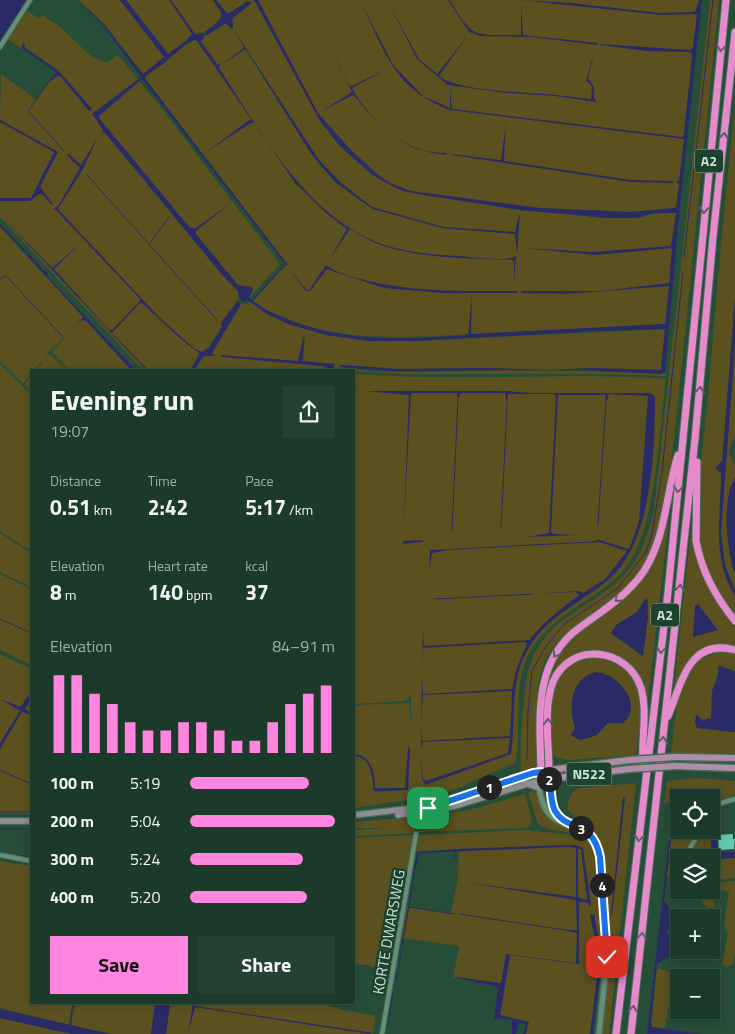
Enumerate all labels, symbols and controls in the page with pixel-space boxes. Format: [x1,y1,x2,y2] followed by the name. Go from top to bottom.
[716,45,727,53] one-way arrow
[718,131,729,139] one-way arrow
[695,150,723,172] road number: A2
[699,206,710,214] one-way arrow
[50,378,194,421] text: Evening run
[283,386,335,438] button: share
[694,386,705,394] one-way arrow
[50,419,89,443] text: 19:07
[50,470,101,491] text: Distance
[148,470,177,491] text: Time
[245,470,274,491] text: Pace
[672,485,683,493] one-way arrow
[50,491,91,523] text: 0.51
[148,491,188,523] text: 2:42
[245,491,286,523] text: 5:17
[91,499,112,520] text: km
[286,499,313,520] text: /km
[50,555,104,576] text: Elevation
[148,555,208,576] text: Heart rate
[245,555,268,576] text: kcal
[50,576,62,608] text: 8
[148,576,183,608] text: 140
[245,576,269,608] text: 37
[674,583,685,591] one-way arrow
[62,584,77,605] text: m
[183,584,212,605] text: bpm
[615,593,624,602] one-way arrow
[651,604,679,626] road number: A2
[50,634,112,658] text: Elevation
[272,634,335,658] text: 84–91 m
[656,646,667,654] one-way arrow
[552,648,562,657] one-way arrow
[543,717,554,725] one-way arrow
[657,735,668,743] one-way arrow
[566,762,612,786] road number: N522
[536,766,562,792] pin: 2
[546,769,553,790] text: 2
[50,771,94,795] text: 100 m
[130,771,160,795] text: 5:19
[476,774,502,800] pin: 1
[486,777,493,798] text: 1
[407,787,449,829] pin
[670,789,720,1019] map controls
[670,789,720,839] button: locate
[414,794,442,822] icon: arrive
[50,809,94,833] text: 200 m
[130,809,160,833] text: 5:04
[568,816,594,840] pin: 3
[578,818,585,839] text: 3
[634,834,645,842] one-way arrow
[50,847,94,871] text: 300 m
[130,847,160,871] text: 5:24
[670,849,720,899] button: layers
[366,868,411,996] street label: KORTE DWARSWEG
[590,872,614,898] pin: 4
[599,875,606,896] text: 4
[50,885,94,909] text: 400 m
[130,885,160,909] text: 5:20
[670,909,720,959] button: +
[636,932,647,940] one-way arrow
[50,936,188,994] button: Save
[198,936,335,994] button: Share
[586,936,628,978] pin
[593,943,621,971] icon: check
[670,969,720,1019] button: −
[627,1005,638,1013] one-way arrow

